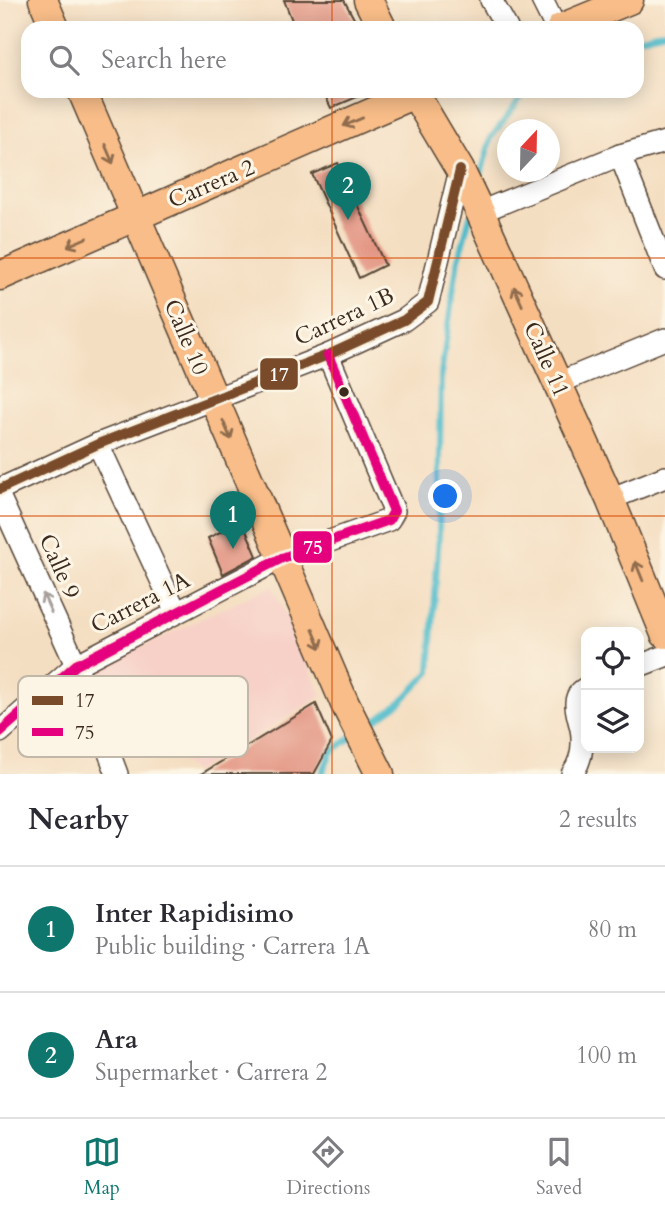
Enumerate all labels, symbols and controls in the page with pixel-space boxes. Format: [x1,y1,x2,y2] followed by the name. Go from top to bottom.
[21,21,644,98] search box
[45,41,83,79] icon: search
[101,42,227,77] text: Search here
[343,116,364,129] one-way arrow
[497,119,560,182] north arrow
[103,142,116,164] one-way arrow
[163,151,259,216] street label: Carrera 2
[325,162,371,220] pin: 2
[66,236,88,249] one-way arrow
[289,280,399,353] street label: Carrera 1B
[511,285,524,307] one-way arrow
[157,295,216,380] street label: Calle 10
[516,317,577,402] street label: Calle 11
[259,357,299,391] line badge: 17
[269,362,289,388] text: 17
[337,385,351,399] unlabelled marker
[222,419,235,441] one-way arrow
[428,479,462,513] your location
[210,491,256,549] pin: 1
[32,529,87,603] street label: Calle 9
[292,530,333,564] line badge: 75
[303,535,323,561] text: 75
[632,561,645,583] one-way arrow
[85,564,196,641] street label: Carrera 1A
[40,593,54,614] one-way arrow
[581,627,644,753] map controls
[581,627,644,690] button: locate
[311,628,324,650] one-way arrow
[18,676,248,757] legend
[75,688,95,714] text: 17
[581,690,644,753] button: layers
[75,720,94,746] text: 75
[28,799,129,840] text: Nearby
[559,804,637,835] text: 2 results
[95,896,294,931] text: Inter Rapidisimo
[45,914,57,945] text: 1
[588,914,637,945] text: 80 m
[95,931,370,962] text: Public building · Carrera 1A
[95,1022,138,1057] text: Ara
[45,1040,57,1071] text: 2
[576,1040,637,1071] text: 100 m
[95,1057,327,1088] text: Supermarket · Carrera 2
[83,1133,121,1201] tab: Map
[287,1133,370,1201] tab: Directions
[536,1133,582,1201] tab: Saved

